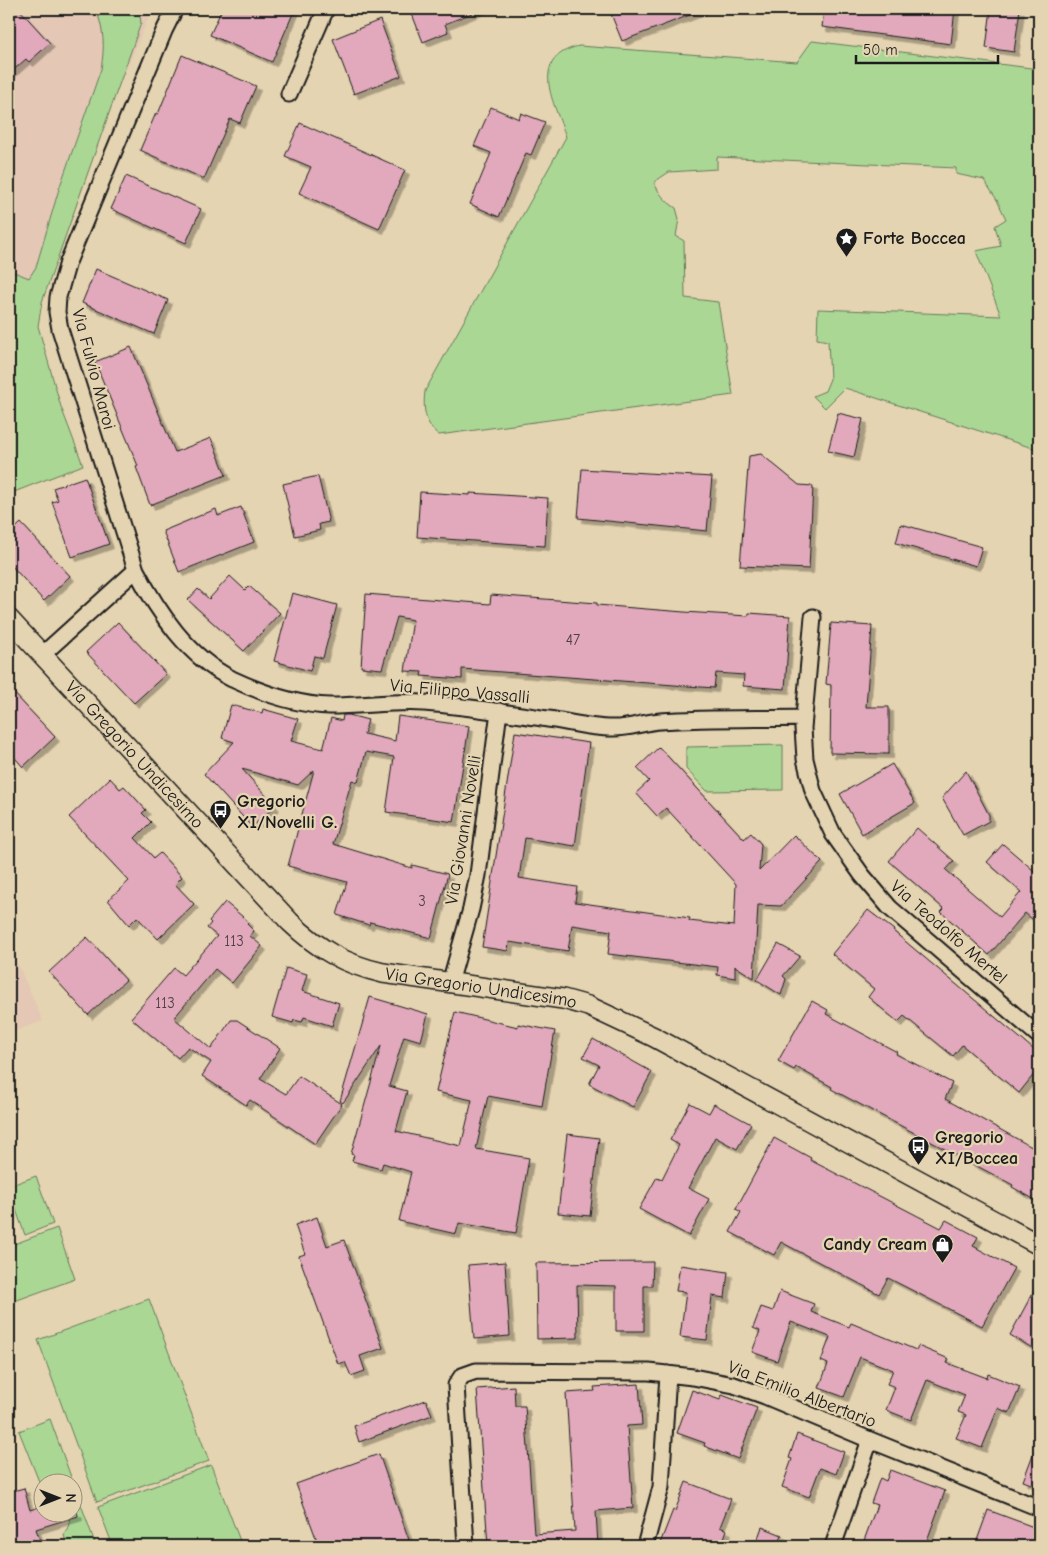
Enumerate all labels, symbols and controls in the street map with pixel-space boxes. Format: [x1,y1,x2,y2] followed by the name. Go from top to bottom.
[856,32,998,64] scale bar
[863,41,898,59] text: 50 m
[835,226,859,257] place icon: Forte Boccea
[863,228,966,249] place label: Forte Boccea
[67,306,120,432] street label: Via Fulvio Maroi
[566,631,580,649] house number: 47
[389,675,531,708] street label: Via Filippo Vassalli
[61,677,208,833] street label: Via Gregorio Undicesimo
[441,754,486,906] street label: Via Giovanni Novelli
[237,791,337,833] place label: Gregorio XI/Novelli G.
[209,799,233,830] bus stop icon: Gregorio XI/Novelli G.
[886,876,1011,989] street label: Via Teodolfo Mertel
[418,892,426,910] house number: 3
[224,932,244,950] house number: 113
[384,963,579,1013] street label: Via Gregorio Undicesimo
[155,994,175,1012] house number: 113
[935,1127,1018,1169] place label: Gregorio XI/Boccea
[907,1135,931,1166] bus stop icon: Gregorio XI/Boccea
[931,1232,955,1263] shop icon: Candy Cream
[823,1234,927,1255] place label: Candy Cream
[725,1356,879,1432] street label: Via Emilio Albertario
[32,1472,82,1522] north arrow
[62,1493,79,1503] text: N

